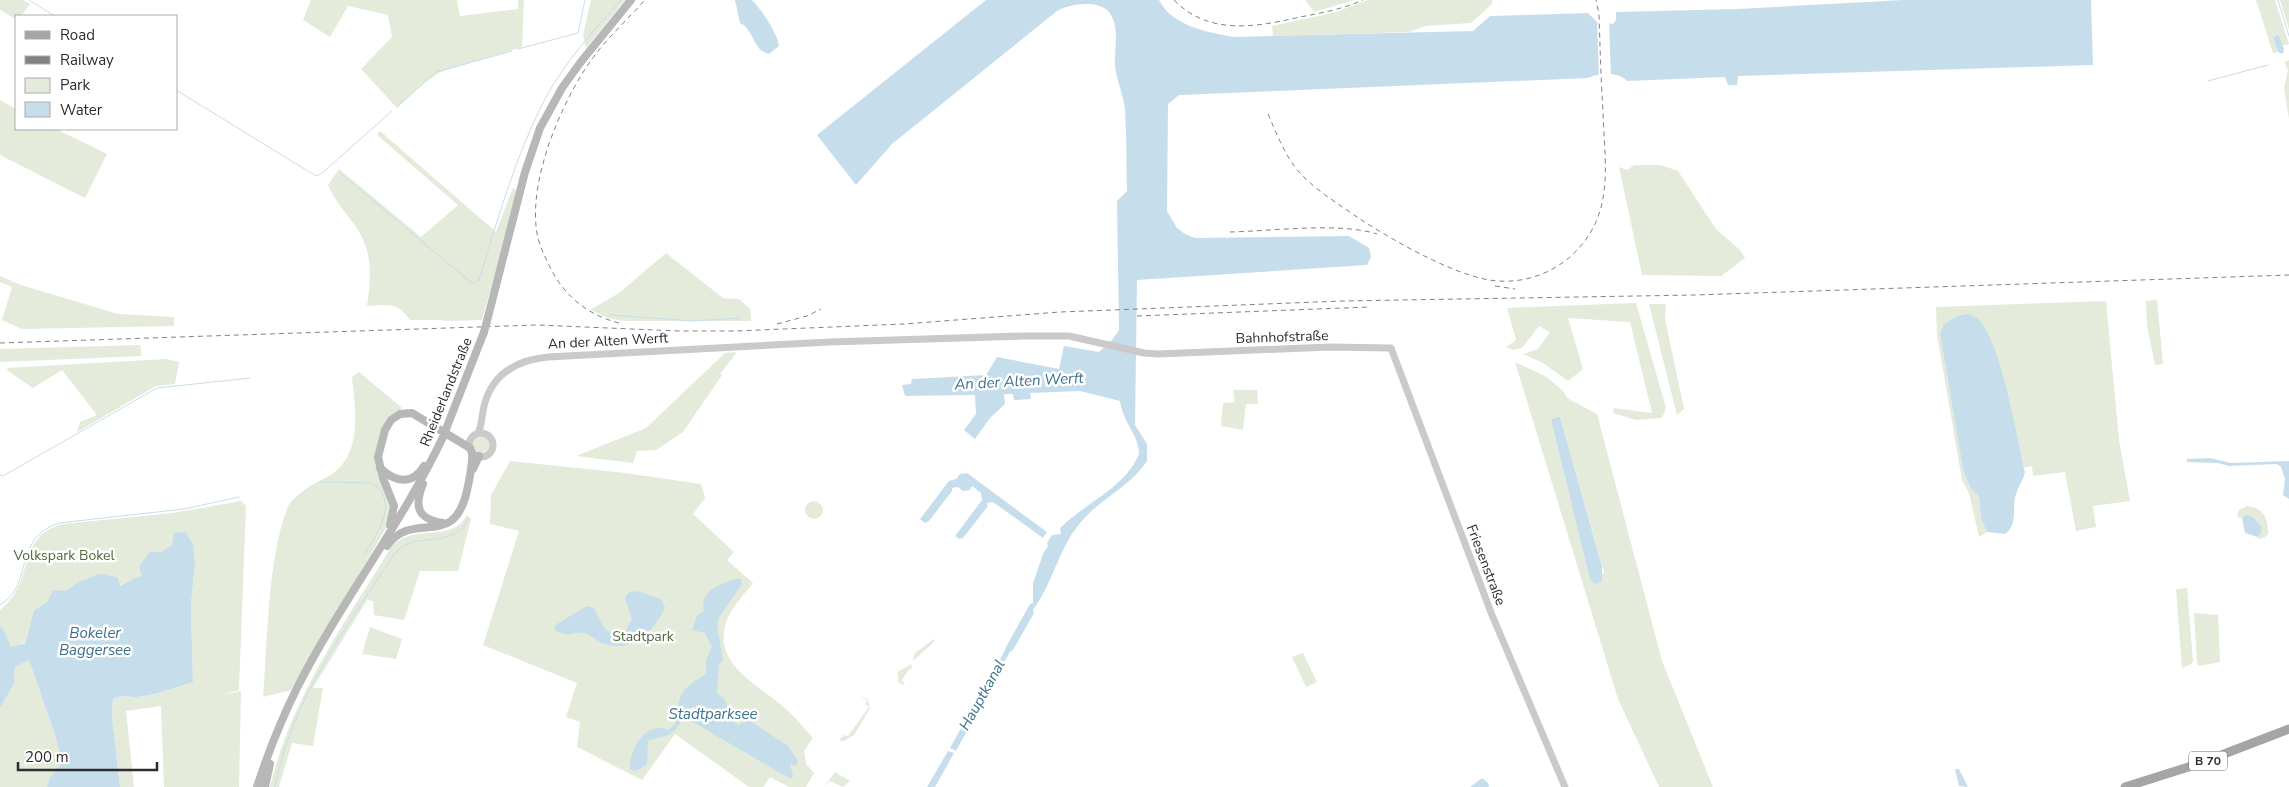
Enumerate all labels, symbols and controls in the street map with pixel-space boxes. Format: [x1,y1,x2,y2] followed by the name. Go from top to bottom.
[15,15,178,130] legend
[60,25,95,45] text: Road
[60,50,114,70] text: Railway
[60,75,90,95] text: Park
[60,100,103,120] text: Water
[1235,326,1329,348] street label: Bahnhofstraße
[547,328,669,354] street label: An der Alten Werft
[415,335,477,449] street label: Rheiderlandstraße
[953,368,1085,394] water label: An der Alten Werft
[1462,522,1510,608] street label: Friesenstraße
[12,546,115,565] park label: Volkspark Bokel
[59,623,131,660] water label: Bokeler Baggersee
[612,627,675,646] park label: Stadtpark
[954,656,1010,734] water label: Hauptkanal
[669,704,758,724] water label: Stadtparksee
[18,740,156,772] scale bar
[25,747,69,767] text: 200 m
[2189,751,2227,770] road number: B 70

